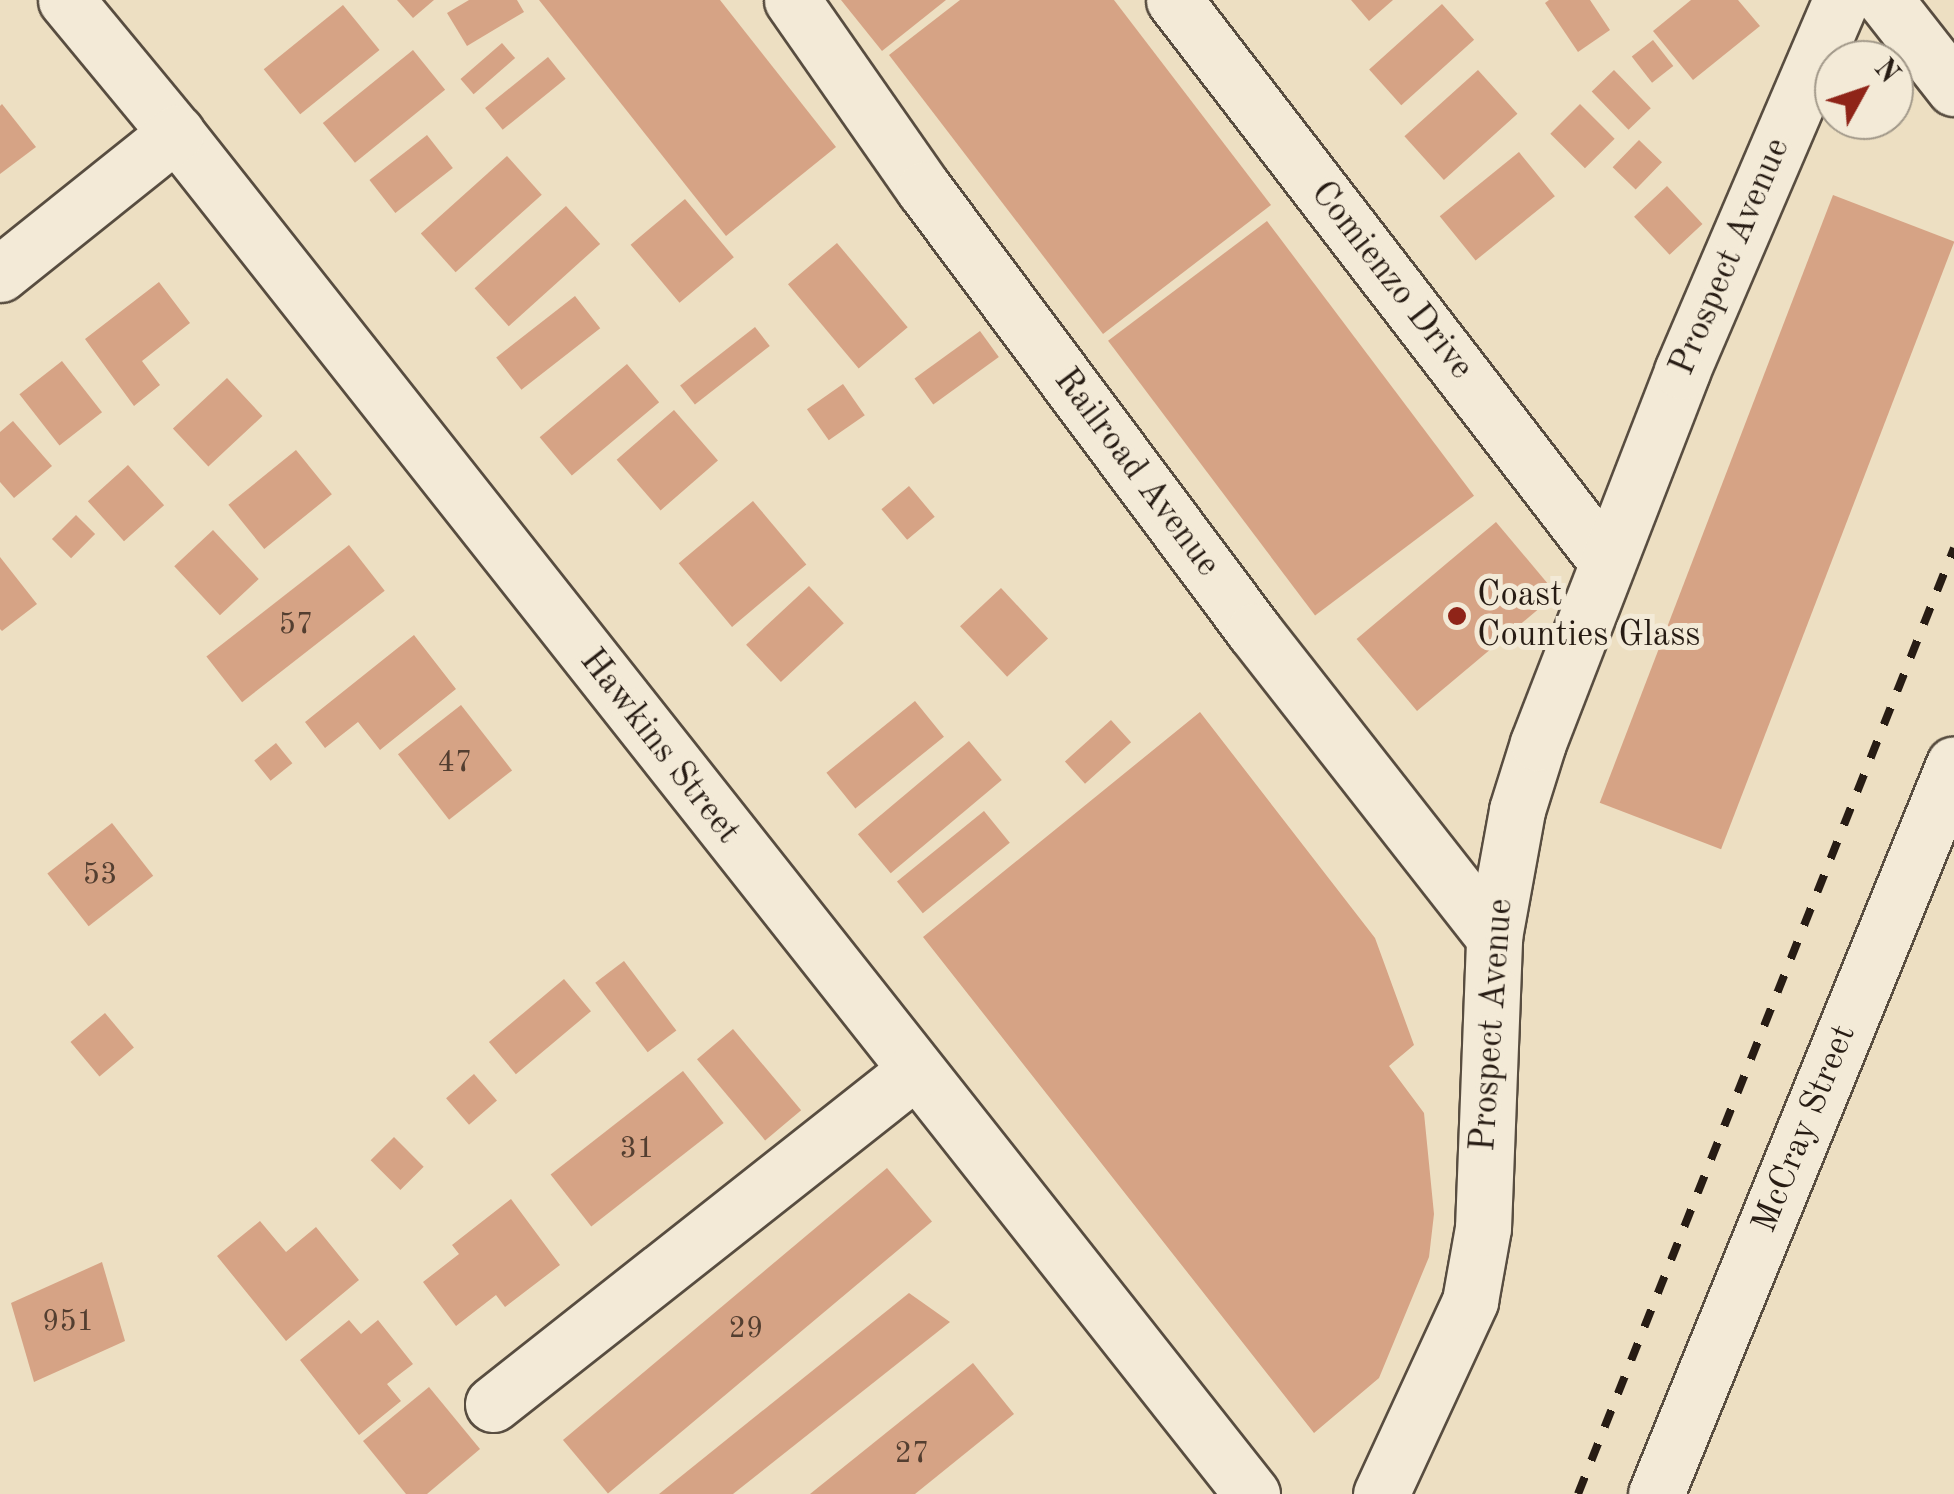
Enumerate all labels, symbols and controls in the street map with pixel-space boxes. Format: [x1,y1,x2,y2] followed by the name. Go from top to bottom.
[1814,40,1914,140] north arrow
[1868,55,1903,89] text: N
[1662,132,1800,382] street label: Prospect Avenue
[1301,174,1481,388] street label: Comienzo Drive
[1044,361,1228,585] street label: Railroad Avenue
[1477,575,1701,657] place label: Coast Counties Glass
[1446,605,1468,627] marker: Coast Counties Glass
[279,607,313,643] house number: 57
[570,641,748,853] street label: Hawkins Street
[438,745,472,781] house number: 47
[83,857,117,893] house number: 53
[1463,897,1523,1153] street label: Prospect Avenue
[1744,1019,1866,1239] street label: McCray Street
[620,1131,654,1167] house number: 31
[42,1304,94,1340] house number: 951
[729,1311,763,1347] house number: 29
[895,1436,929,1472] house number: 27

